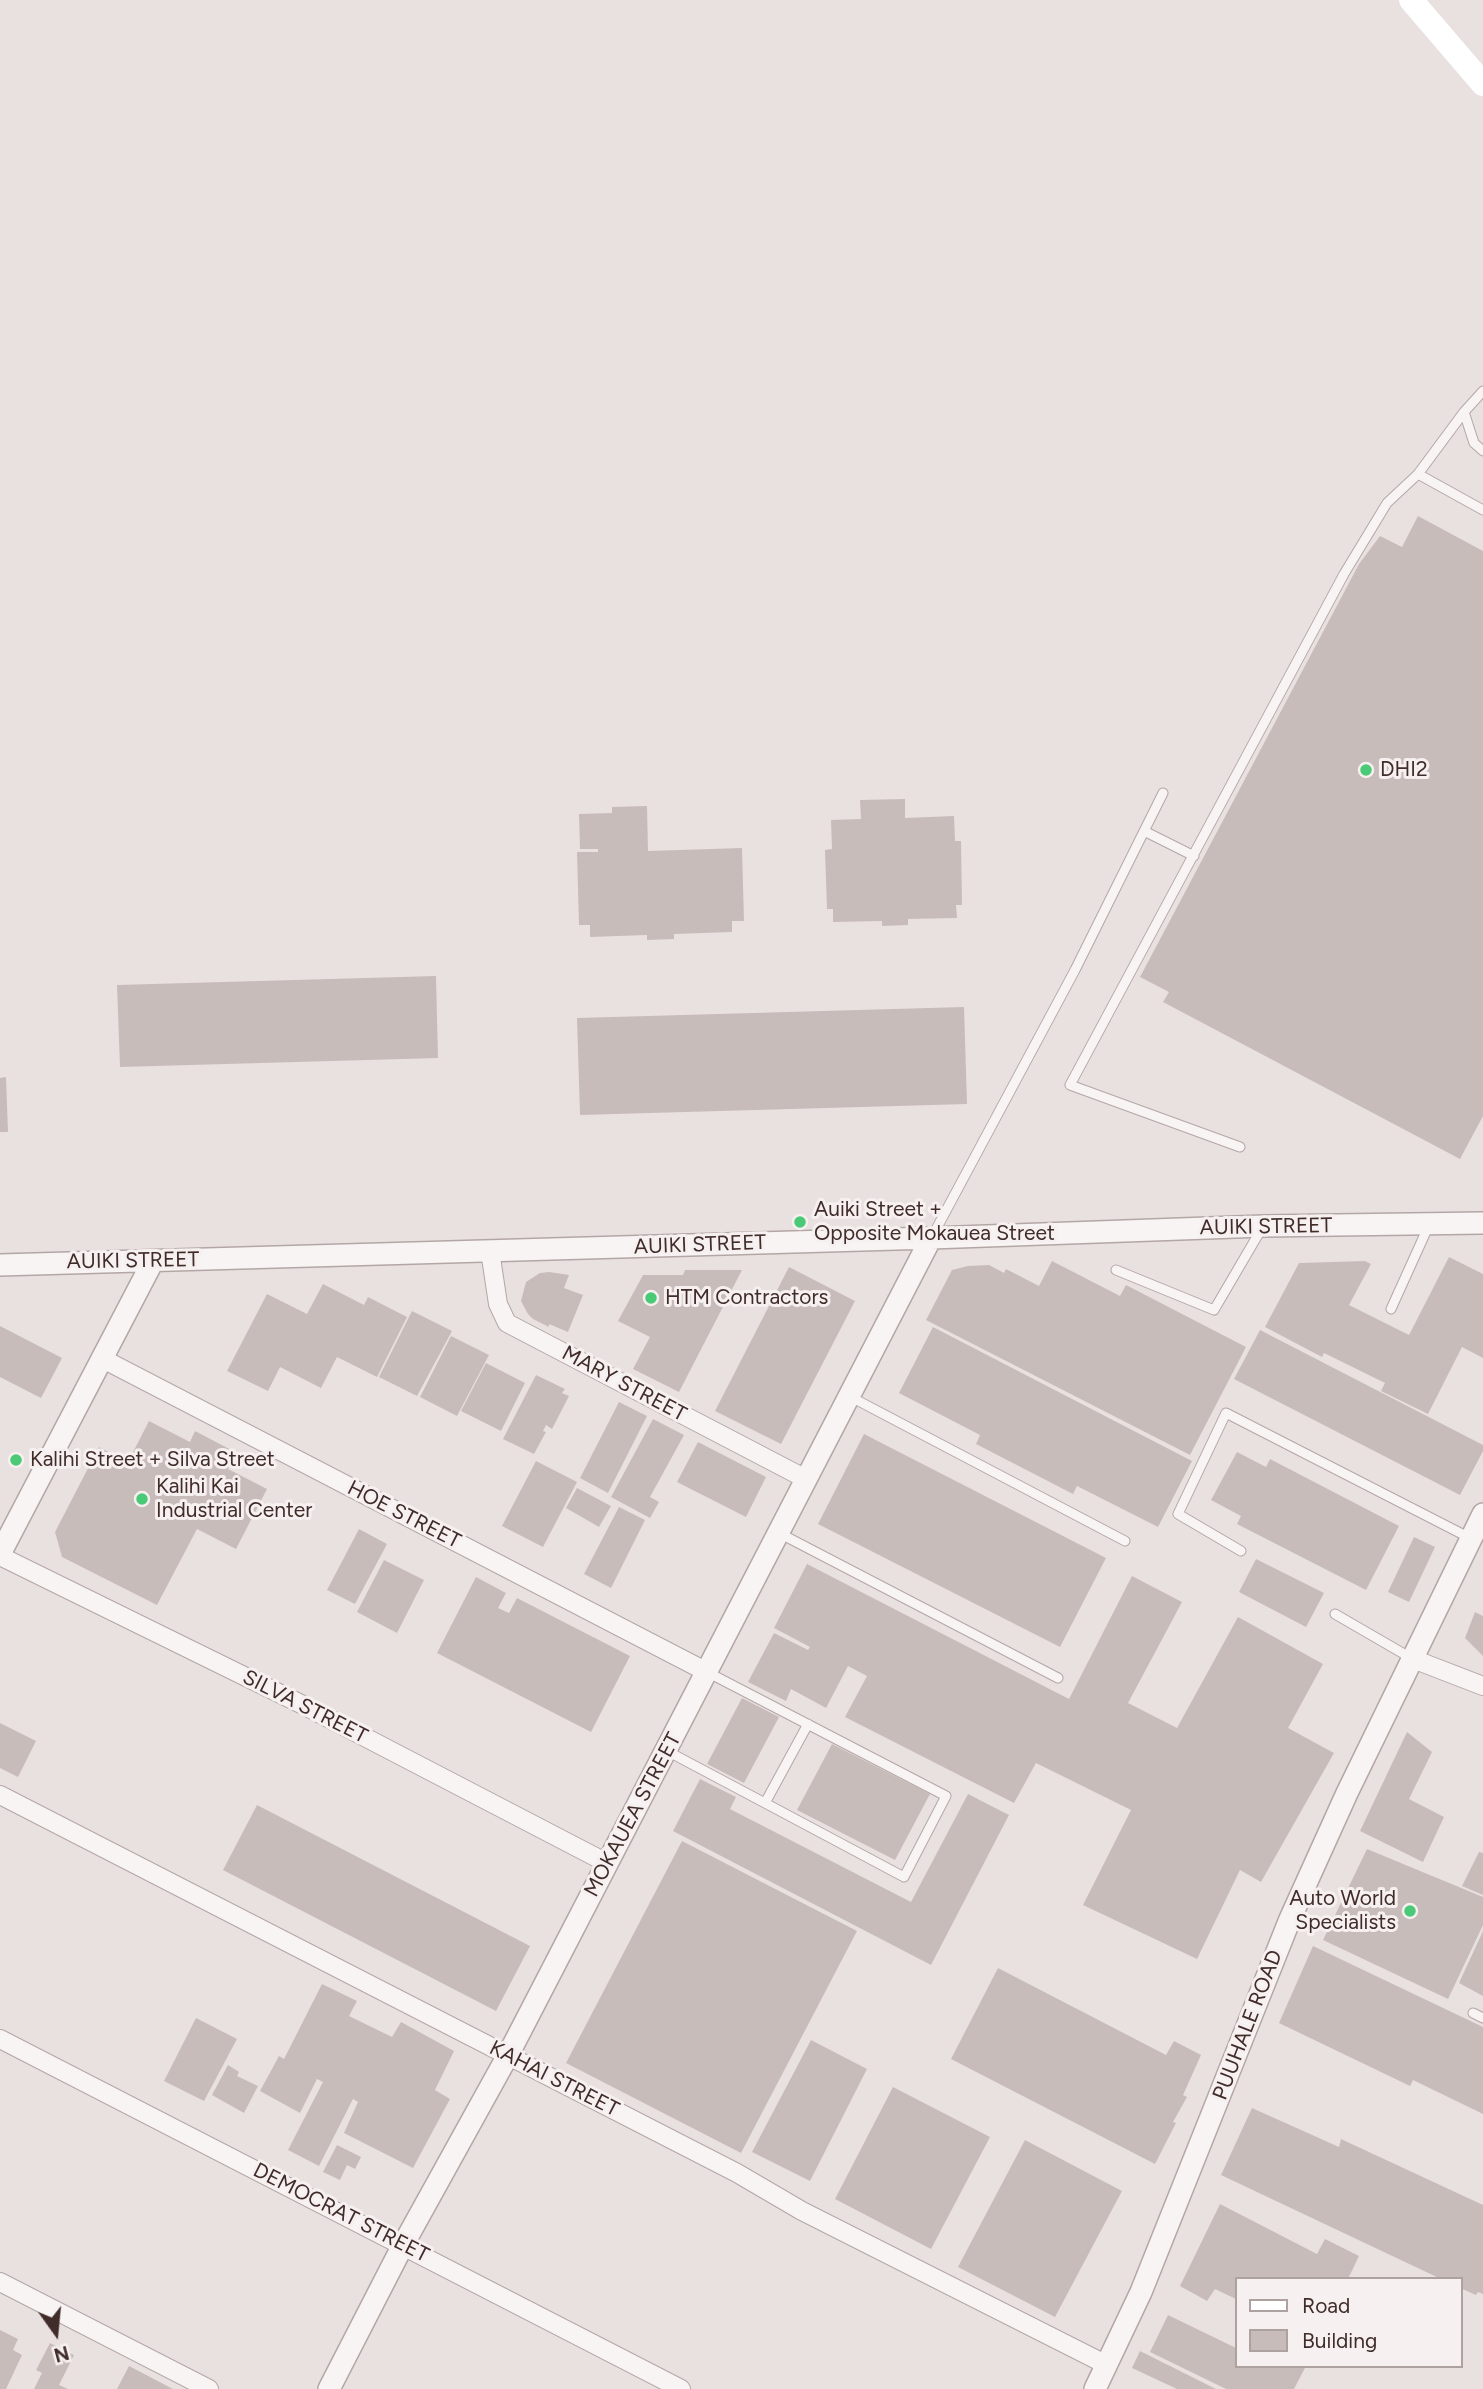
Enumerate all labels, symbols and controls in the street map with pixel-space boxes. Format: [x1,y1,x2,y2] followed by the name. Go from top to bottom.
[1380,757,1428,783] place label: DHI2
[1358,762,1374,778] marker: DHI2
[814,1197,1055,1247] place label: Auiki Street + Opposite Mokauea Street
[1200,1213,1332,1241] street label: AUIKI STREET
[792,1214,808,1230] marker: Auiki Street + Opposite Mokauea Street
[633,1230,767,1260] street label: AUIKI STREET
[67,1247,199,1275] street label: AUIKI STREET
[665,1285,828,1311] place label: HTM Contractors
[643,1290,659,1306] marker: HTM Contractors
[558,1341,690,1427] street label: MARY STREET
[30,1447,275,1473] place label: Kalihi Street + Silva Street
[8,1452,24,1468] marker: Kalihi Street + Silva Street
[156,1474,312,1524] place label: Kalihi Kai Industrial Center
[343,1476,465,1554] street label: HOE STREET
[134,1491,150,1507] marker: Kalihi Kai Industrial Center
[238,1665,372,1749] street label: SILVA STREET
[579,1729,687,1901] street label: MOKAUEA STREET
[1289,1886,1396,1936] place label: Auto World Specialists
[1402,1903,1418,1919] marker: Auto World Specialists
[1208,1947,1288,2103] street label: PUUHALE ROAD
[485,2036,623,2122] street label: KAHAI STREET
[249,2158,433,2268] street label: DEMOCRAT STREET
[1234,2277,1462,2368] legend
[1302,2293,1350,2318] text: Road
[21,2298,91,2368] north arrow
[1302,2328,1377,2353] text: Building
[51,2341,72,2367] text: N

